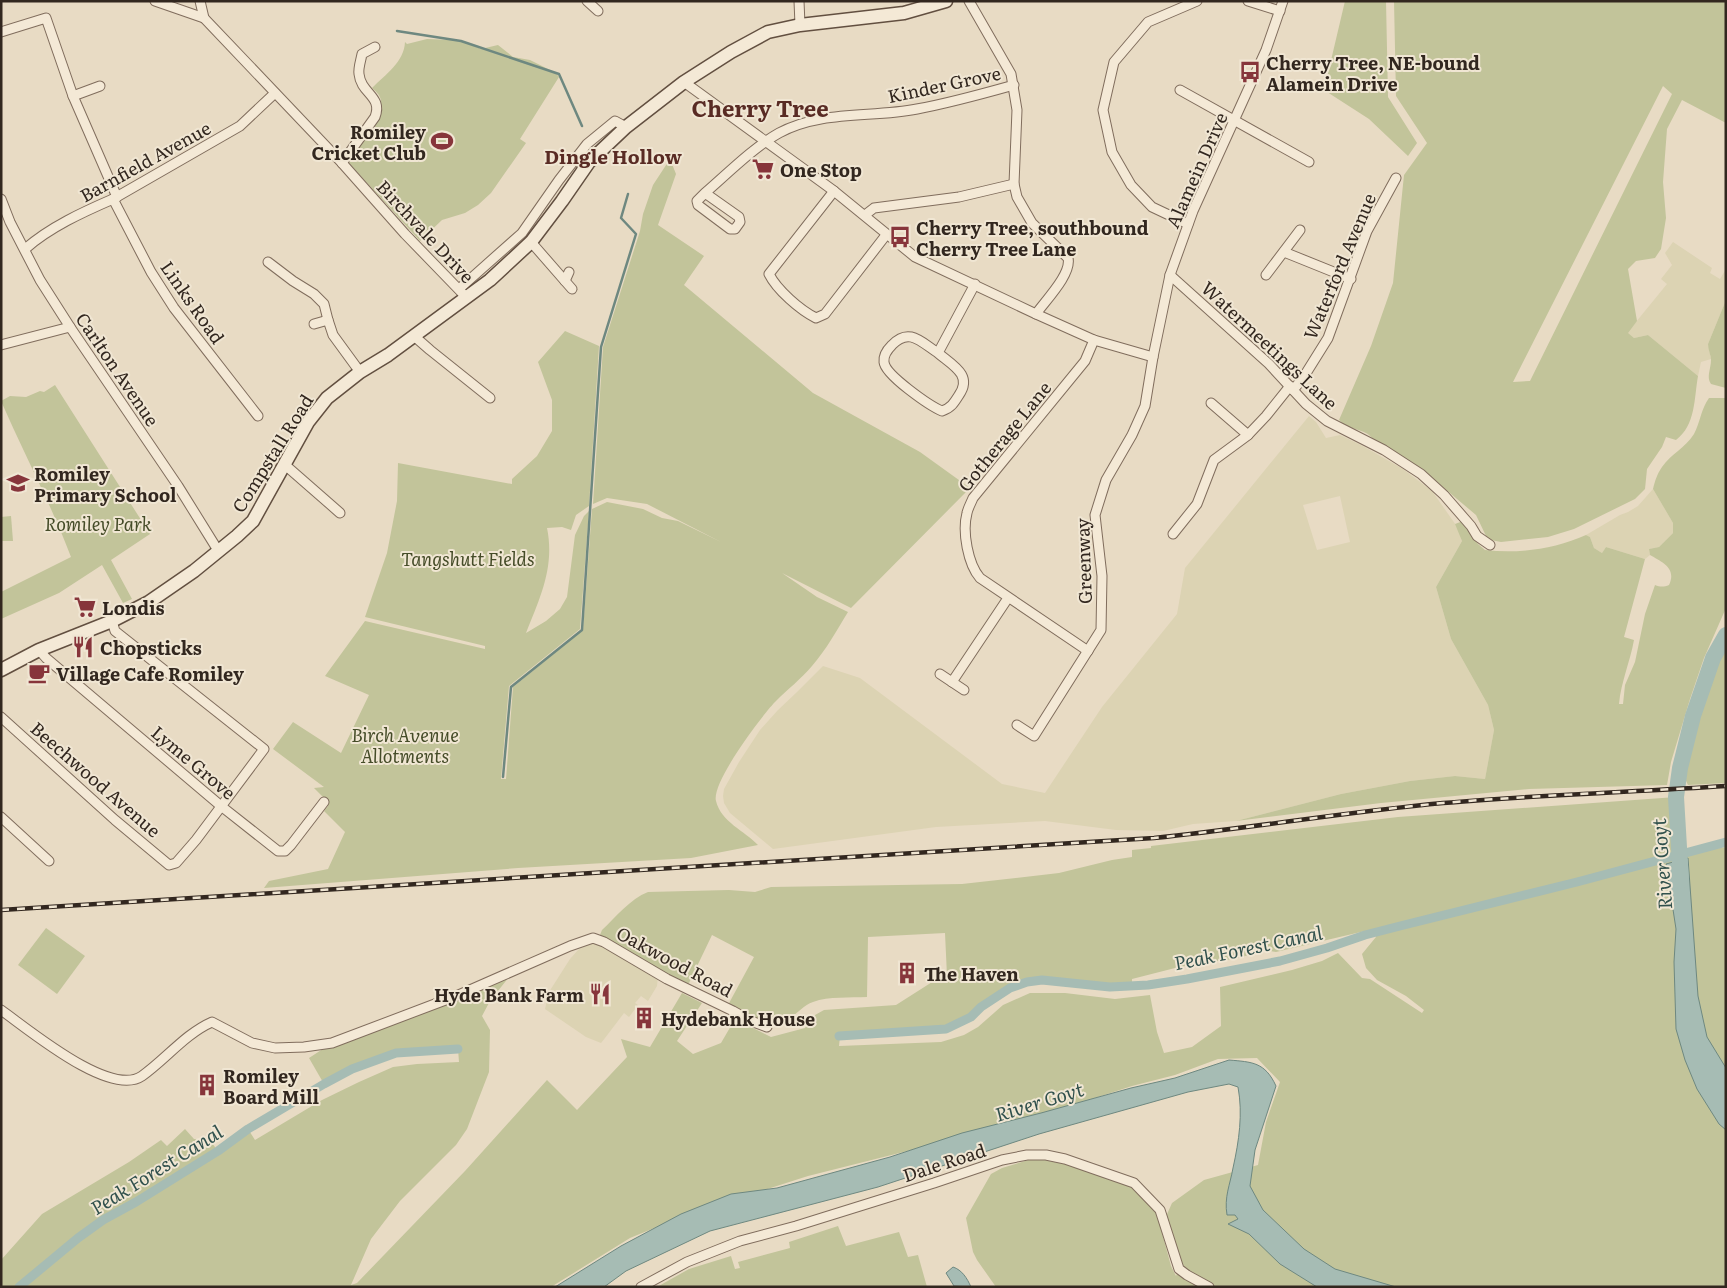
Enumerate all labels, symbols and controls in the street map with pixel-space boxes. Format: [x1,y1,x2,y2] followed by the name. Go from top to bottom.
[1266,49,1480,97] place label: Cherry Tree, NE-bound Alamein Drive
[885,59,1003,109] street label: Kinder Grove
[1237,59,1263,85] bus stop icon: Cherry Tree, NE-bound Alamein Drive
[691,91,829,124] district label: Cherry Tree
[1158,108,1234,232] street label: Alamein Drive
[75,114,215,208] street label: Barnfield Avenue
[312,118,426,166] place label: Romiley Cricket Club
[429,128,455,154] sports icon: Romiley Cricket Club
[544,142,682,170] district label: Dingle Hollow
[750,156,776,182] supermarket icon: One Stop
[780,156,862,183] place label: One Stop
[371,173,481,289] street label: Birchvale Drive
[1296,189,1382,343] street label: Waterford Avenue
[916,214,1149,262] place label: Cherry Tree, southbound Cherry Tree Lane
[887,224,913,250] bus stop icon: Cherry Tree, southbound Cherry Tree Lane
[154,255,232,349] street label: Links Road
[1196,274,1344,416] street label: Watermeetings Lane
[70,307,166,431] street label: Carlton Avenue
[951,375,1057,497] street label: Gotherage Lane
[225,389,319,517] street label: Compstall Road
[34,460,177,508] place label: Romiley Primary School
[5,470,31,496] school or university icon: Romiley Primary School
[44,510,152,537] park label: Romiley Park
[1068,517,1098,604] street label: Greenway
[401,545,535,572] park label: Tangshutt Fields
[72,594,98,620] supermarket icon: Londis
[102,594,165,621] place label: Londis
[70,634,96,660] restaurant icon: Chopsticks
[100,634,202,661] place label: Chopsticks
[26,660,52,686] cafe icon: Village Cafe Romiley
[56,660,244,687] place label: Village Cafe Romiley
[25,715,167,843] street label: Beechwood Avenue
[146,719,242,805] street label: Lyme Grove
[351,721,459,769] park label: Birch Avenue Allotments
[1644,817,1678,910] water label: River Goyt
[1171,917,1325,976] water label: Peak Forest Canal
[612,919,738,1003] street label: Oakwood Road
[894,960,920,986] building icon: The Haven
[924,960,1019,987] place label: The Haven
[434,981,584,1008] place label: Hyde Bank Farm
[587,981,613,1007] restaurant icon: Hyde Bank Farm
[631,1005,657,1031] building icon: Hydebank House
[661,1005,815,1032] place label: Hydebank House
[223,1062,320,1110] place label: Romiley Board Mill
[194,1072,220,1098] building icon: Romiley Board Mill
[991,1074,1087,1128] water label: River Goyt
[85,1117,228,1221] water label: Peak Forest Canal
[899,1136,989,1188] street label: Dale Road

